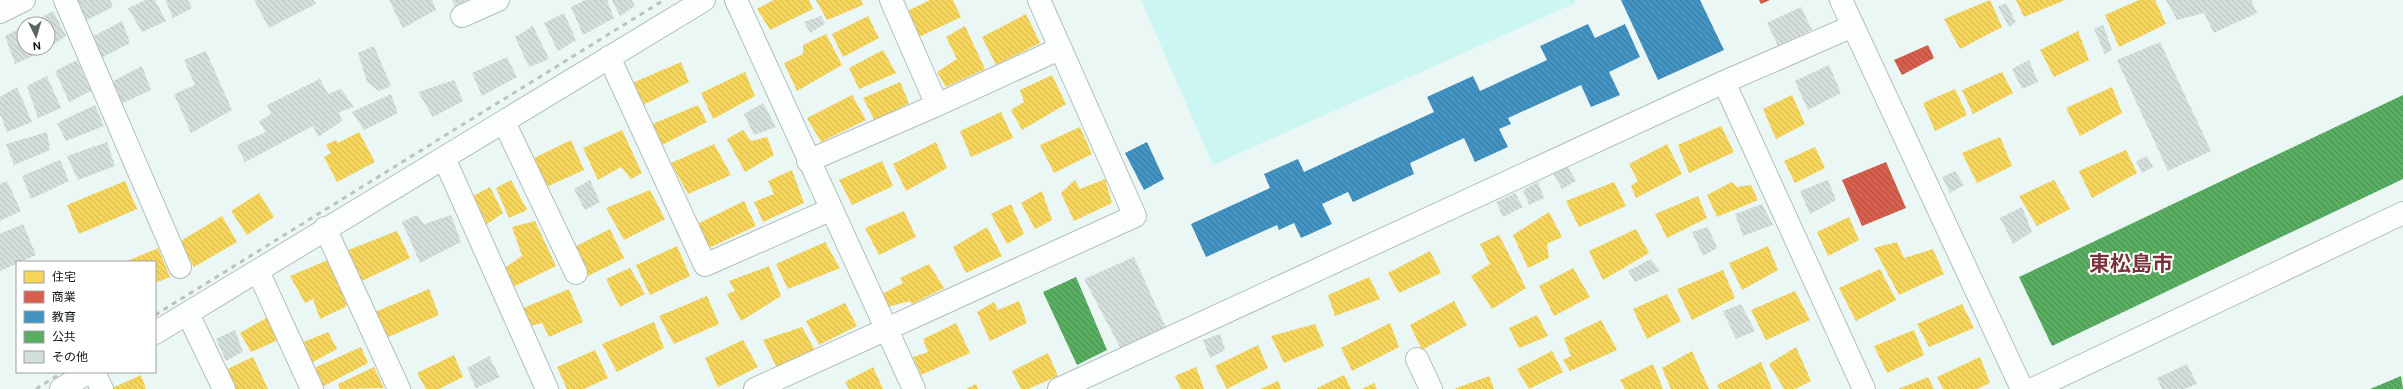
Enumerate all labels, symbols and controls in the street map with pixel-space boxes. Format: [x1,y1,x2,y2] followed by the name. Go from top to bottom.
[16,16,56,56] north arrow
[32,39,41,53] text: N
[2089,250,2173,278] district label: 東松島市
[16,261,156,373] legend
[52,269,76,285] text: 住宅
[52,289,76,305] text: 商業
[52,309,76,325] text: 教育
[52,329,76,345] text: 公共
[52,349,88,365] text: その他

